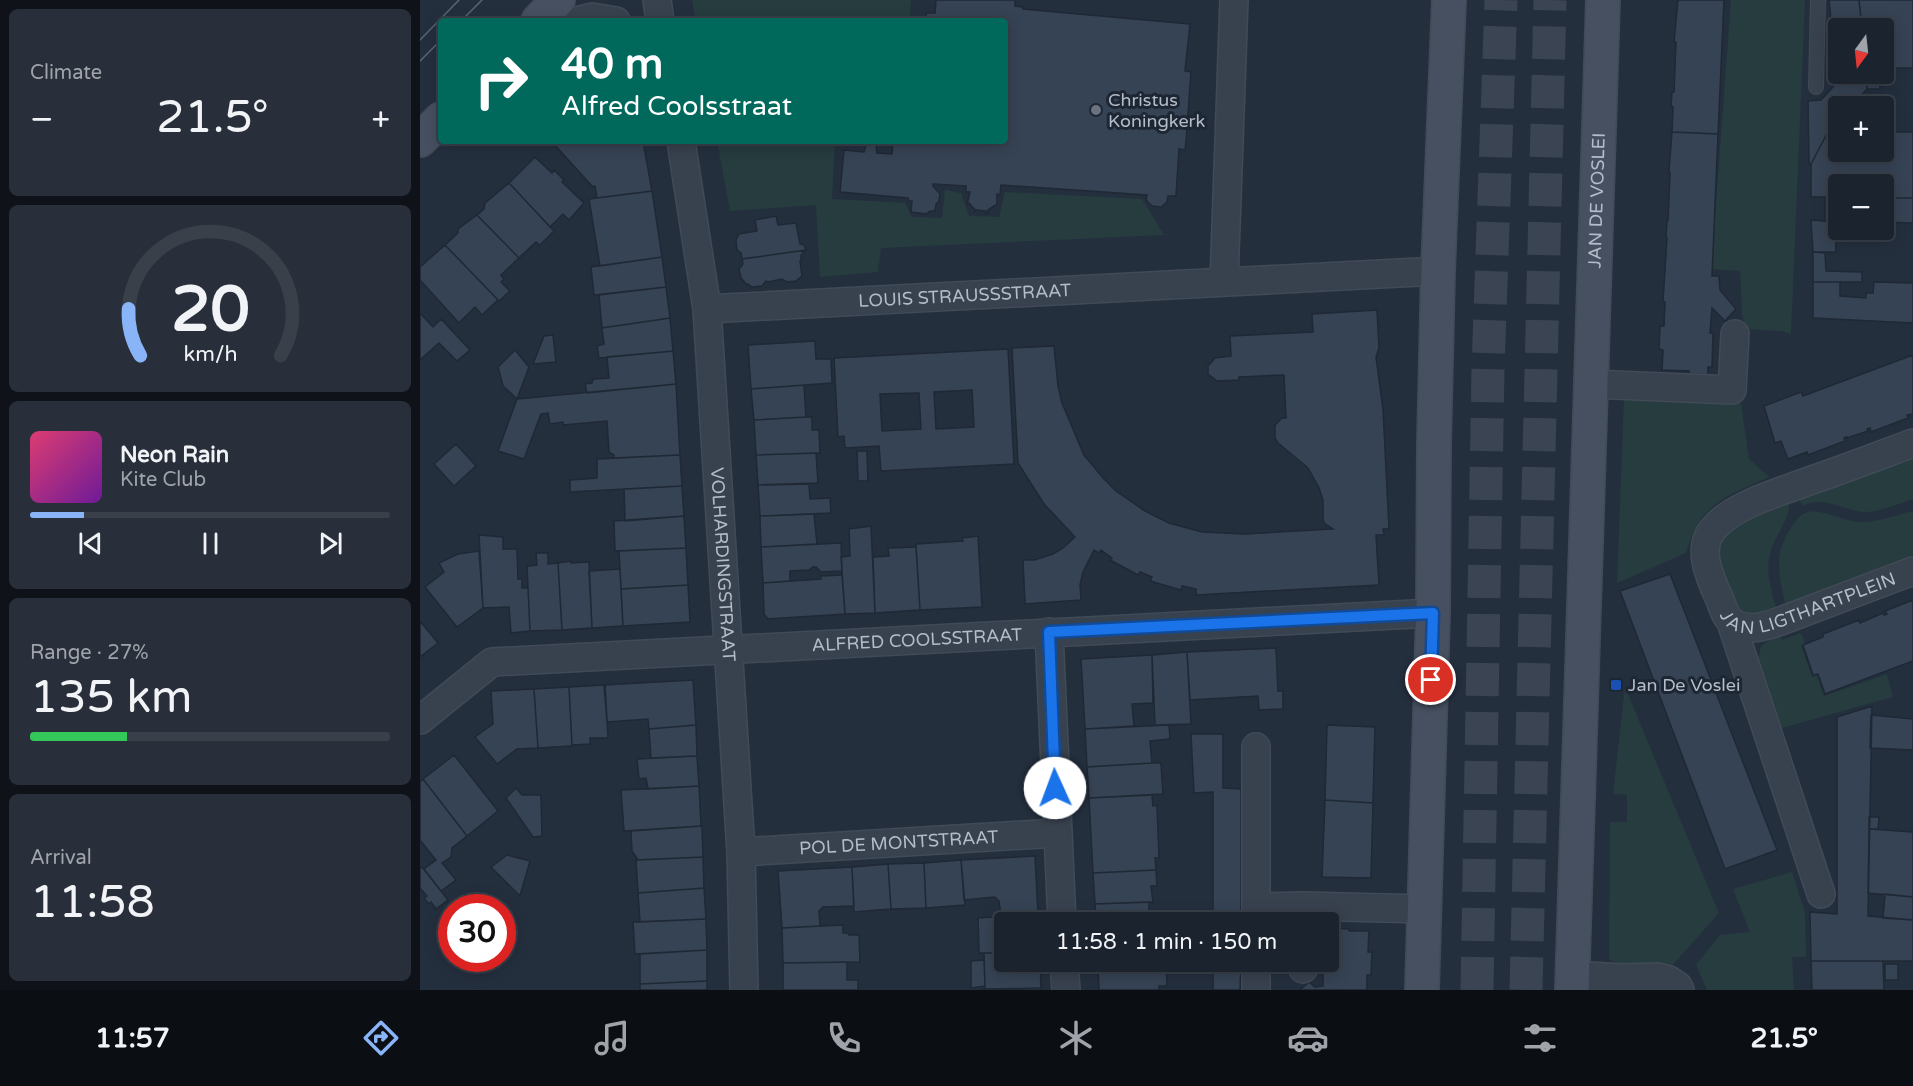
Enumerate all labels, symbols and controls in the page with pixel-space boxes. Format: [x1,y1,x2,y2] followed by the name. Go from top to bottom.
[1828,18,1894,84] north arrow
[1828,18,1894,240] map controls
[561,39,663,90] text: 40 m
[462,42,540,120] icon: right
[30,61,102,85] text: Climate
[1108,89,1205,132] place label: Christus Koningkerk
[561,90,792,123] text: Alfred Coolsstraat
[156,91,269,145] text: 21.5°
[1828,96,1894,162] button: +
[30,100,54,139] text: −
[371,100,390,139] text: +
[1089,103,1103,117] marker: Christus Koningkerk
[1584,132,1610,269] street label: JAN DE VOSLEI
[1828,174,1894,240] button: −
[171,273,249,348] text: 20
[858,279,1072,312] street label: LOUIS STRAUSSSTRAAT
[183,341,237,367] text: km/h
[120,442,229,468] text: Neon Rain
[706,467,740,662] street label: VOLHARDINGSTRAAT
[120,468,206,492] text: Kite Club
[74,527,107,560] icon: previous
[194,527,227,560] icon: pause
[314,527,347,560] icon: next
[1715,568,1899,639] street label: JAN LIGTHARTPLEIN
[811,623,1023,656] street label: ALFRED COOLSSTRAAT
[30,641,149,665] text: Range · 27%
[1405,654,1456,705] pin
[1414,663,1447,696] icon: arrive
[30,671,192,725] text: 135 km
[1628,674,1740,696] place label: Jan De Voslei
[1609,678,1623,692] marker: Jan De Voslei
[1023,756,1087,820] position arrow
[798,826,999,859] street label: POL DE MONTSTRAAT
[30,846,92,870] text: Arrival
[30,876,155,930] text: 11:58
[438,894,516,972] speed limit sign: 30
[1056,929,1277,955] text: 11:58 · 1 min · 150 m
[360,1017,402,1059] icon: directions
[591,1017,633,1059] icon: music
[823,1017,865,1059] icon: phone
[1055,1017,1097,1059] icon: climate
[1287,1017,1329,1059] icon: car
[1519,1017,1561,1059] icon: filters
[95,1022,170,1055] text: 11:57
[1750,1022,1818,1055] text: 21.5°

